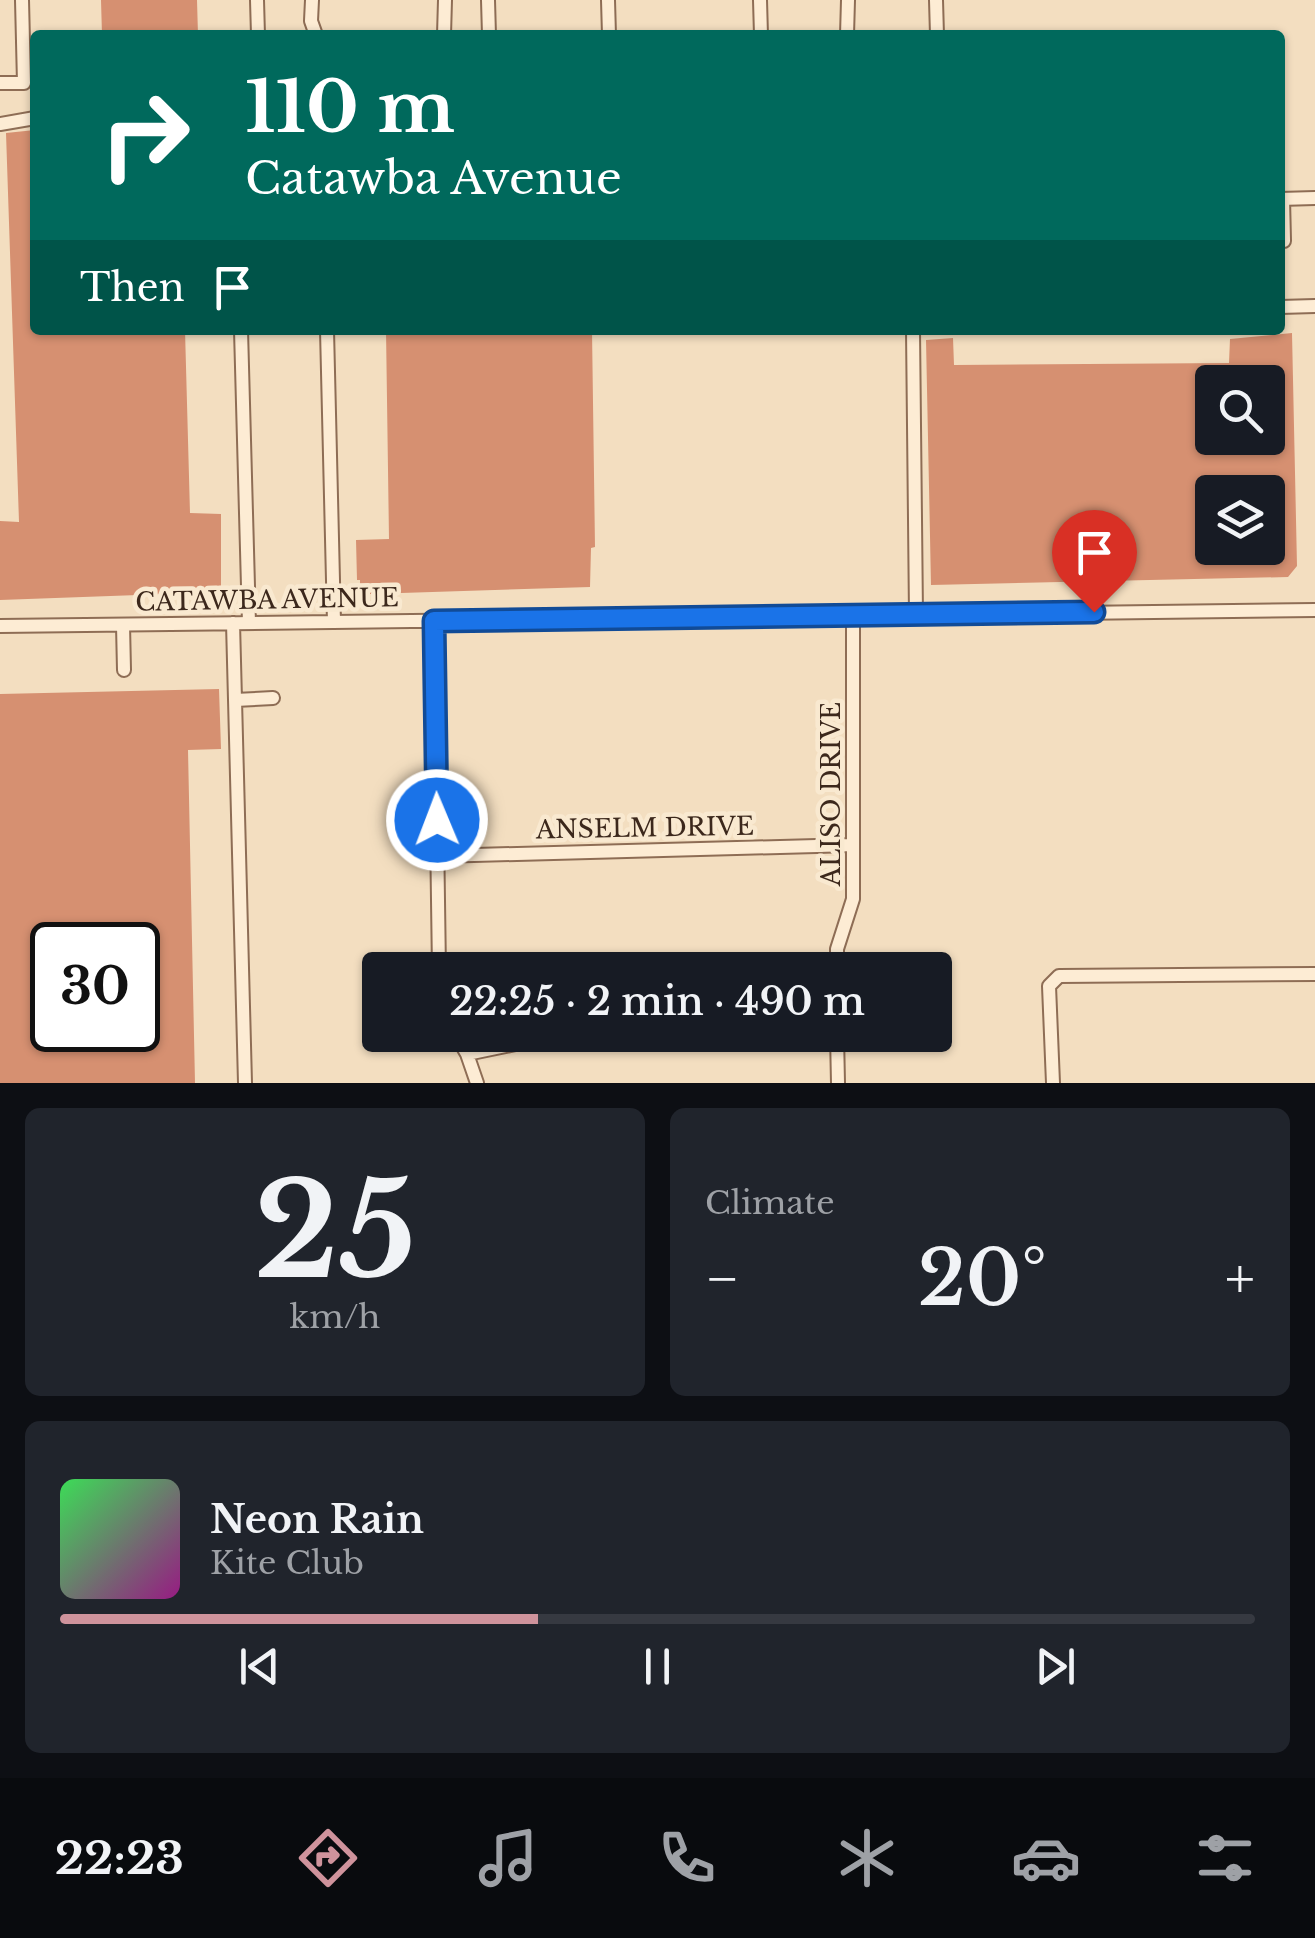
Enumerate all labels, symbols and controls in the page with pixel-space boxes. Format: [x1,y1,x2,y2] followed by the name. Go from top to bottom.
[245,64,455,151] text: 110 m
[80,70,210,200] icon: right
[245,150,622,206] text: Catawba Avenue
[205,260,260,315] icon: arrive
[80,264,185,311] text: Then
[1195,365,1285,565] map controls
[1195,365,1285,455] button: search
[1195,475,1285,565] button: layers
[1052,510,1137,613] pin
[1067,525,1122,580] icon: arrive
[135,582,399,618] street label: CATAWBA AVENUE
[816,702,847,887] street label: ALISO DRIVE
[385,768,489,872] position arrow
[535,811,754,845] street label: ANSELM DRIVE
[30,922,160,1052] speed limit sign: 30
[449,978,865,1025] text: 22:25 · 2 min · 490 m
[254,1151,416,1312] text: 25
[705,1183,834,1223] text: Climate
[918,1232,1047,1325] text: 20°
[705,1245,740,1313] text: −
[1225,1245,1255,1313] text: +
[290,1297,380,1337] text: km/h
[210,1496,424,1543] text: Neon Rain
[210,1543,364,1583] text: Kite Club
[232,1639,287,1694] icon: previous
[630,1639,685,1694] icon: pause
[1028,1639,1083,1694] icon: next
[293,1823,363,1893] icon: directions
[473,1823,543,1893] icon: music
[652,1823,722,1893] icon: phone
[832,1823,902,1893] icon: climate
[1011,1823,1081,1893] icon: car
[1190,1823,1260,1893] icon: filters
[55,1830,184,1886] text: 22:23

